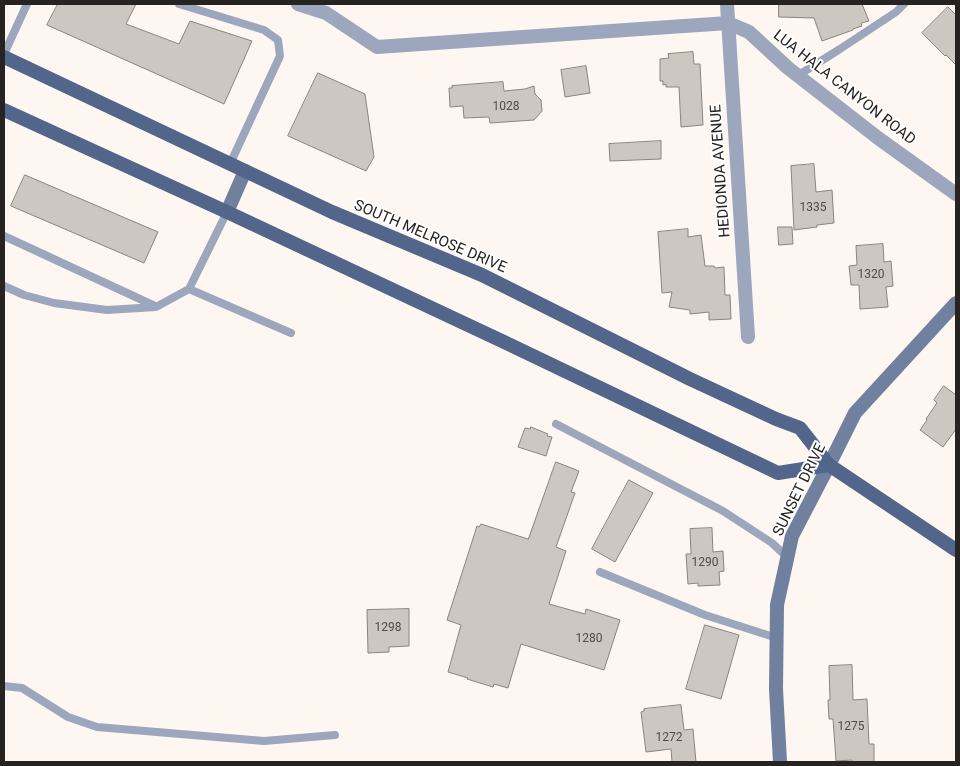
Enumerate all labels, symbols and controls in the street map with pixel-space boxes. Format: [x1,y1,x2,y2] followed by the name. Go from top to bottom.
[769,27,919,149] street label: LUA HALA CANYON ROAD
[493,100,519,114] house number: 1028
[707,104,735,238] street label: HEDIONDA AVENUE
[351,197,509,277] street label: SOUTH MELROSE DRIVE
[800,201,826,215] house number: 1335
[858,268,884,282] house number: 1320
[770,441,830,539] street label: SUNSET DRIVE
[692,556,718,570] house number: 1290
[375,621,401,635] house number: 1298
[576,632,602,646] house number: 1280
[838,720,864,734] house number: 1275
[656,731,682,745] house number: 1272

